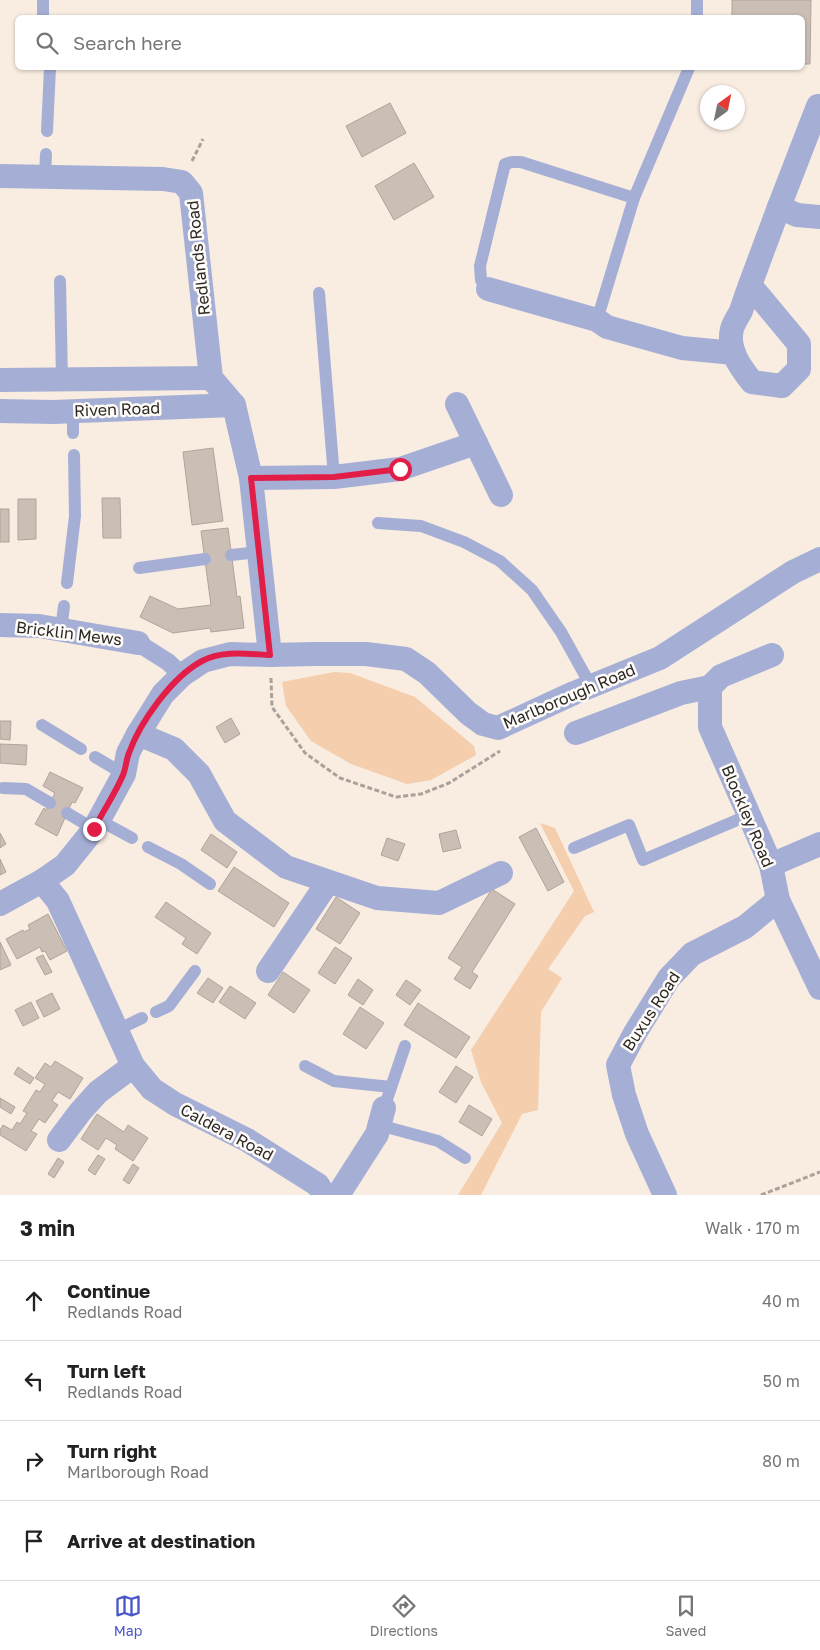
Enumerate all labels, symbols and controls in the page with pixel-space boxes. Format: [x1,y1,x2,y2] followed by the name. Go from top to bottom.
[15,15,805,70] search box
[33,29,61,57] icon: search
[73,31,182,54] text: Search here
[700,85,745,130] north arrow
[182,200,214,316] street label: Redlands Road
[74,398,160,420] street label: Riven Road
[389,458,412,481] route start
[15,617,123,649] street label: Bricklin Mews
[500,659,638,733] street label: Marlborough Road
[717,762,779,870] street label: Blockley Road
[83,818,106,841] route end
[618,968,684,1054] street label: Buxus Road
[177,1099,277,1165] street label: Caldera Road
[20,1215,75,1241] text: 3 min
[705,1218,800,1238] text: Walk · 170 m
[67,1279,150,1302] text: Continue
[20,1287,48,1315] icon: ahead
[762,1291,800,1311] text: 40 m
[67,1302,182,1322] text: Redlands Road
[67,1359,146,1382] text: Turn left
[20,1367,48,1395] icon: left
[763,1371,800,1391] text: 50 m
[67,1382,182,1402] text: Redlands Road
[67,1439,157,1462] text: Turn right
[20,1447,48,1475] icon: right
[762,1451,800,1471] text: 80 m
[67,1462,209,1482] text: Marlborough Road
[20,1527,48,1555] icon: arrive
[67,1529,255,1552] text: Arrive at destination
[114,1592,142,1639] tab: Map
[370,1592,438,1639] tab: Directions
[665,1592,706,1639] tab: Saved

